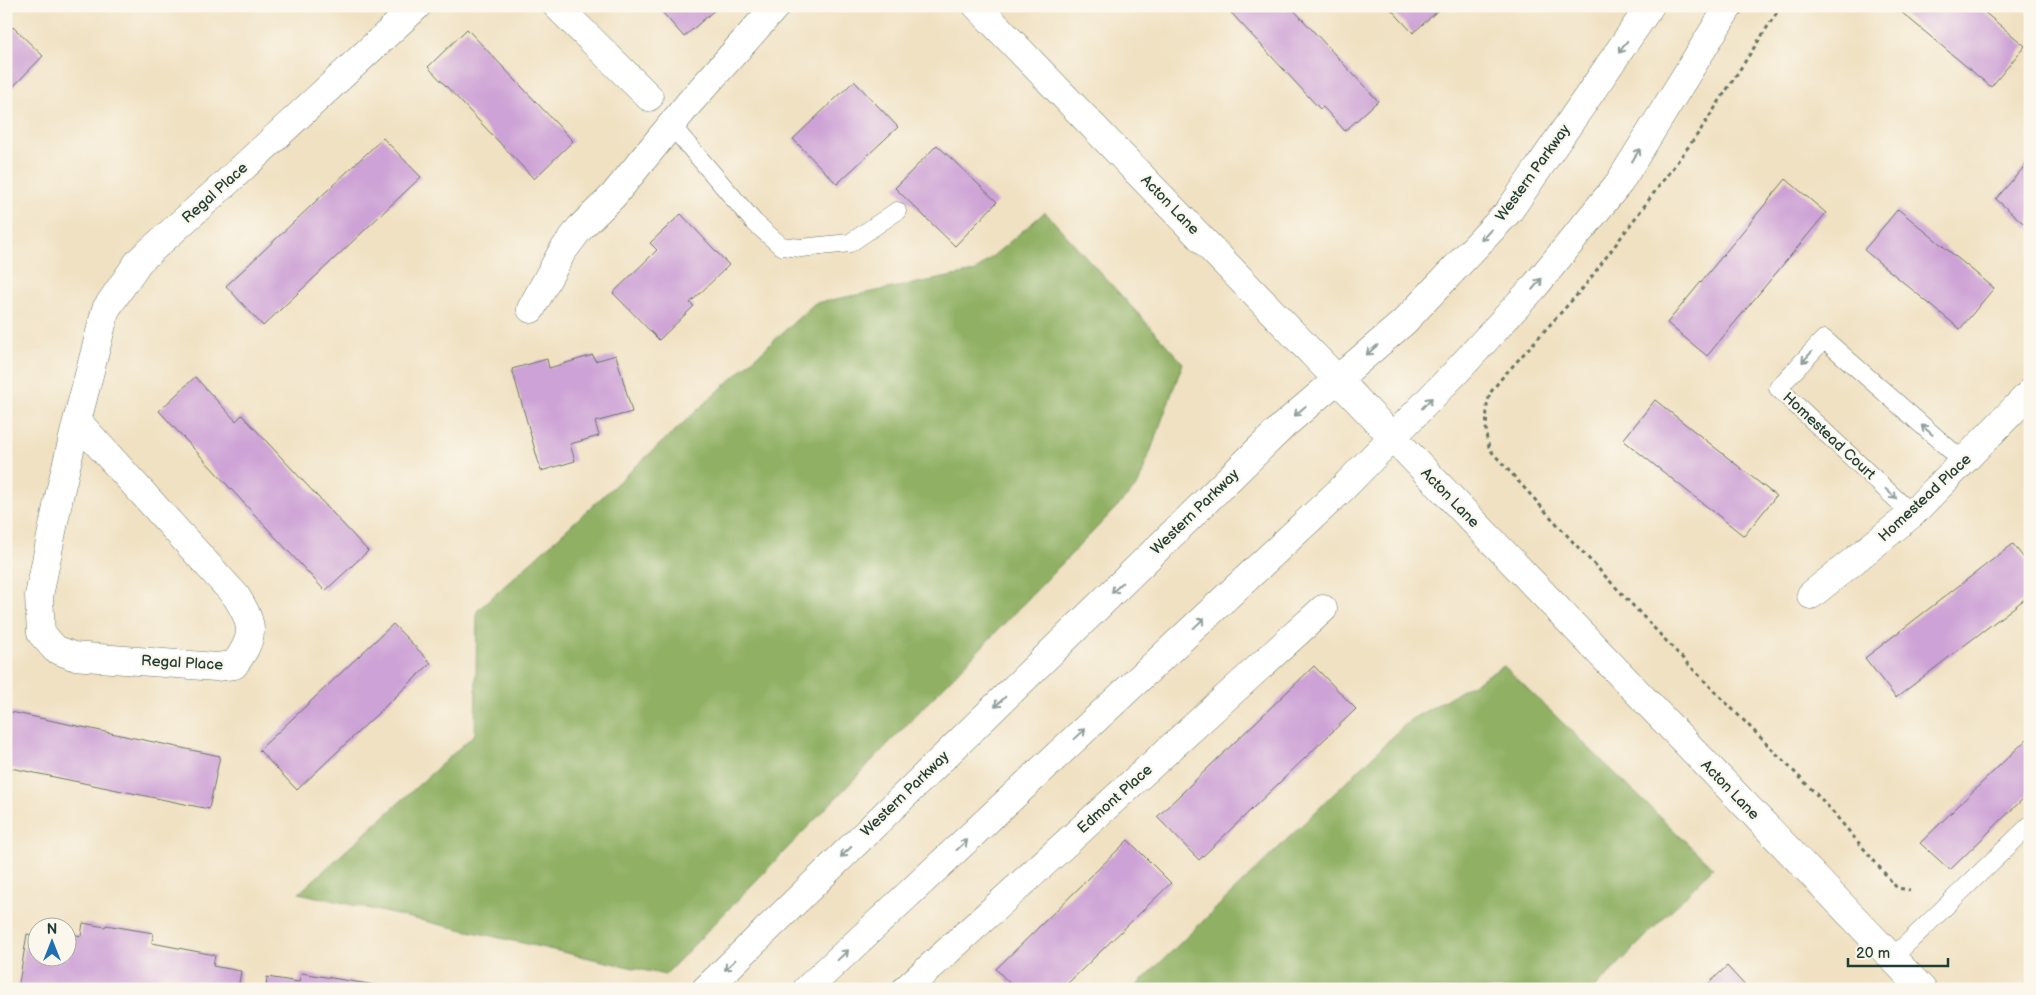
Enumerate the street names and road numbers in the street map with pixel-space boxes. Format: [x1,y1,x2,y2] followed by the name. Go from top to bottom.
[1491,121,1575,225] street label: Western Parkway
[178,158,252,228] street label: Regal Place
[1137,171,1203,239] street label: Acton Lane
[1779,388,1880,484] street label: Homestead Court
[1874,450,1976,546] street label: Homestead Place
[1417,464,1483,532] street label: Acton Lane
[1147,465,1243,559] street label: Western Parkway
[140,651,224,675] street label: Regal Place
[857,747,953,841] street label: Western Parkway
[1697,756,1763,824] street label: Acton Lane
[1074,760,1157,838] street label: Edmont Place

